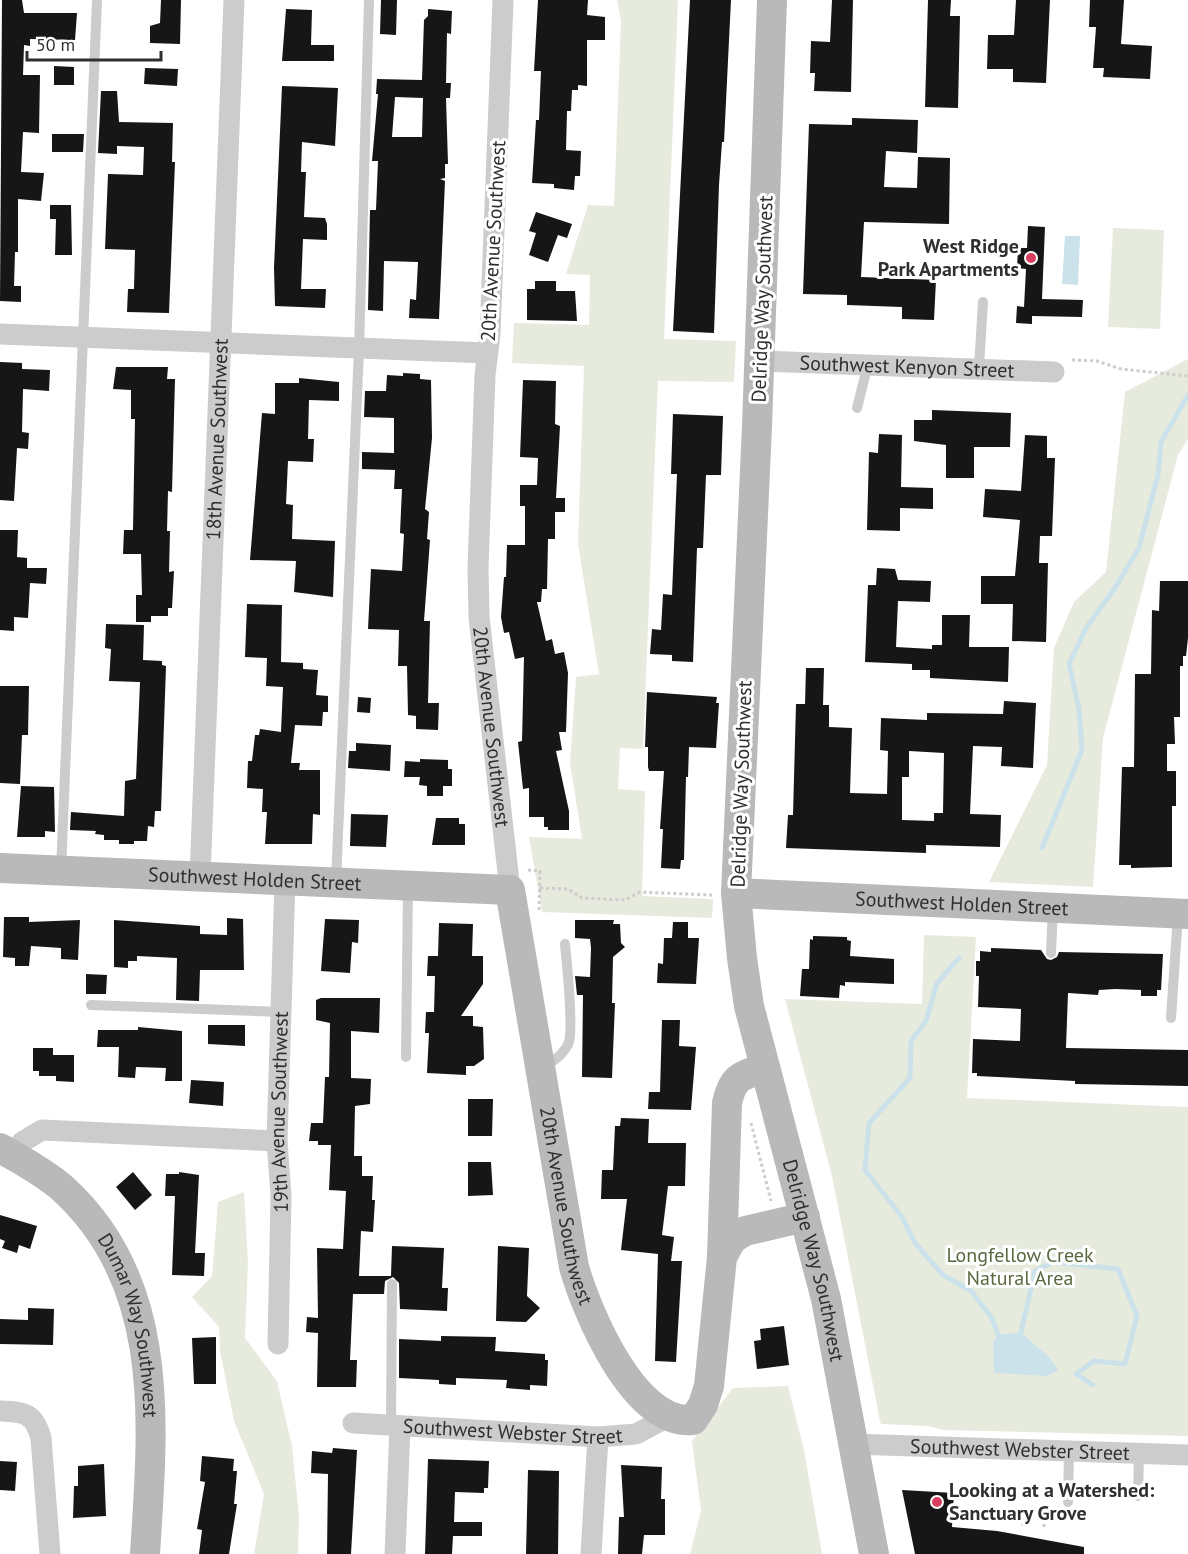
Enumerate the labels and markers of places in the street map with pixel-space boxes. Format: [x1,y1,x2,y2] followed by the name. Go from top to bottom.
[878,233,1019,282] place label: West Ridge Park Apartments
[1024,251,1038,265] marker: West Ridge Park Apartments
[949,1477,1155,1526] place label: Looking at a Watershed: Sanctuary Grove
[930,1495,944,1509] marker: Looking at a Watershed: Sanctuary Grove

